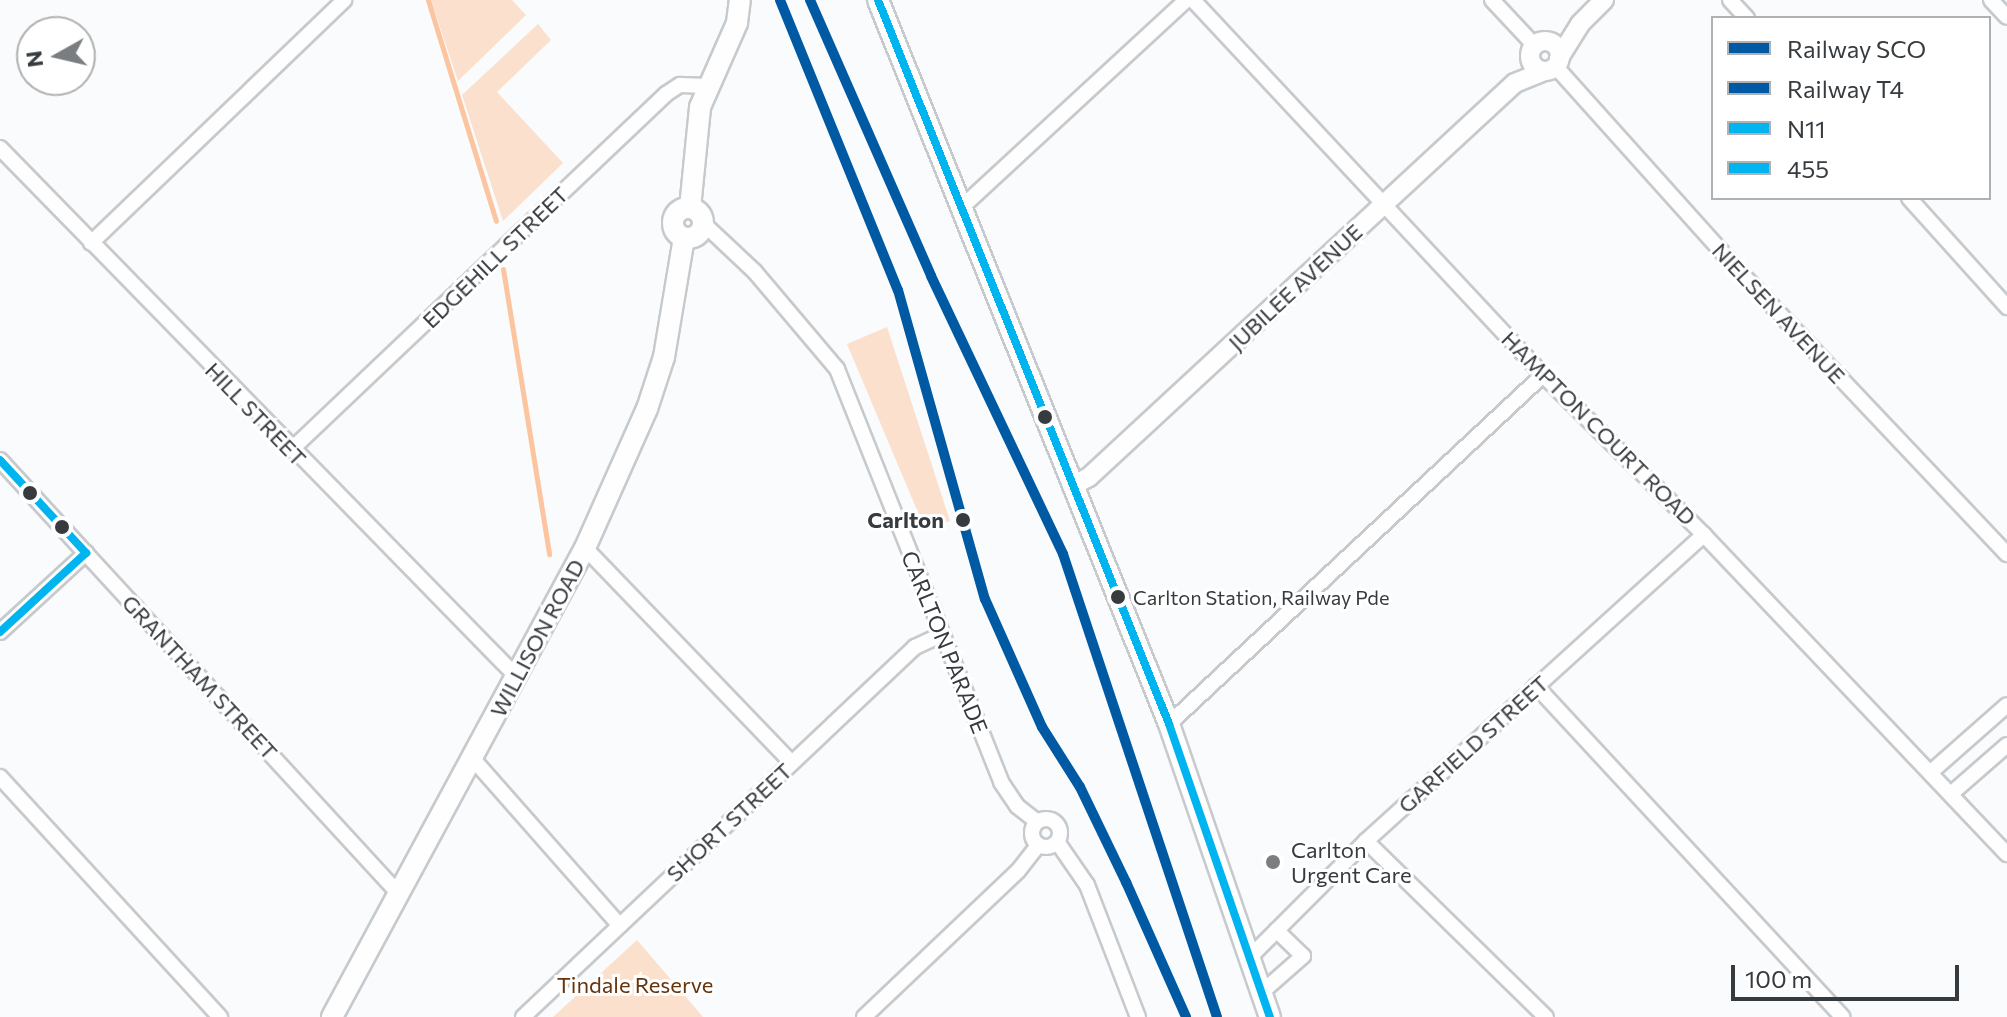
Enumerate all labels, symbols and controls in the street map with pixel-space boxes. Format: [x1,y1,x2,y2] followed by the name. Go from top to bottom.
[16,16,96,96] north arrow
[1711,16,1991,200] legend
[1787,34,1926,63] text: Railway SCO
[19,49,48,69] text: N
[1787,74,1904,103] text: Railway T4
[1787,114,1826,143] text: N11
[1787,154,1829,183] text: 455
[417,181,573,333] street label: EDGEHILL STREET
[1223,218,1367,356] street label: JUBILEE AVENUE
[1707,237,1851,389] street label: NIELSEN AVENUE
[1496,325,1702,531] street label: HAMPTON COURT ROAD
[200,357,312,471] street label: HILL STREET
[1037,409,1053,425] unlabelled marker
[22,485,38,501] unlabelled marker
[867,507,944,533] place label: Carlton
[951,508,975,532] marker: Carlton
[54,519,70,535] unlabelled marker
[896,547,994,737] street label: CARLTON PARADE
[484,555,590,721] street label: WILLISON ROAD
[1133,585,1389,609] place label: Carlton Station, Railway Pde
[117,589,283,765] street label: GRANTHAM STREET
[1110,589,1126,605] marker: Carlton Station, Railway Pde
[1393,670,1553,818] street label: GARFIELD STREET
[661,757,797,887] street label: SHORT STREET
[1291,836,1412,888] place label: Carlton Urgent Care
[1262,851,1284,873] marker: Carlton Urgent Care
[1735,949,1963,999] scale bar
[1745,964,1812,993] text: 100 m
[557,972,713,998] park label: Tindale Reserve

